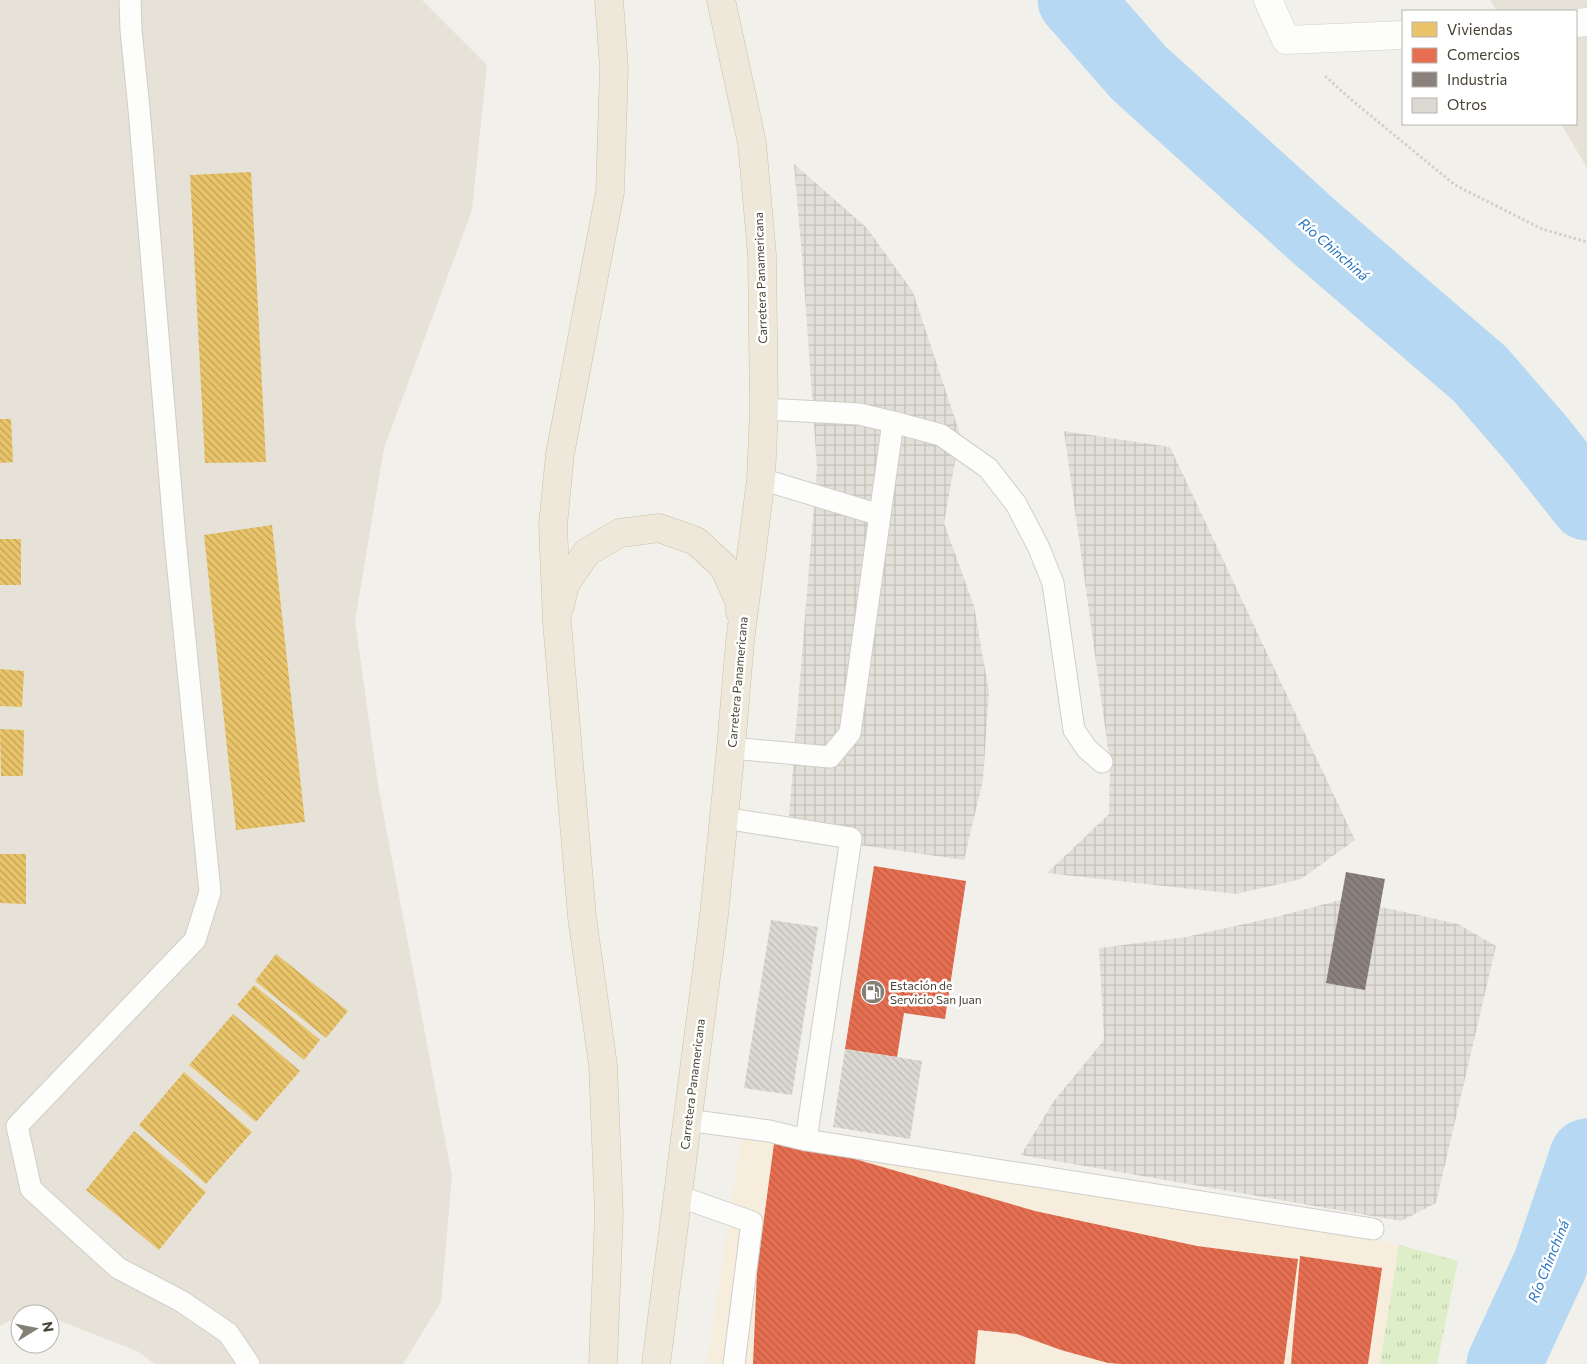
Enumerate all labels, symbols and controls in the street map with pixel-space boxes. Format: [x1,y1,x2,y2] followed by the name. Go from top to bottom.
[1402,10,1577,125] legend
[1447,20,1513,38] text: Viviendas
[1447,45,1520,63] text: Comercios
[1447,70,1507,88] text: Industria
[1447,95,1487,113] text: Otros
[751,212,769,344] street label: Carretera Panamericana
[1296,214,1373,284] water label: Río Chinchiná
[724,616,750,748] street label: Carretera Panamericana
[890,978,982,1007] place label: Estación de Servicio San Juan
[860,979,886,1005] fuel station icon: Estación de Servicio San Juan
[677,1018,707,1150] street label: Carretera Panamericana
[1524,1217,1572,1305] water label: Río Chinchiná
[10,1304,60,1354] north arrow
[39,1320,58,1333] text: N

